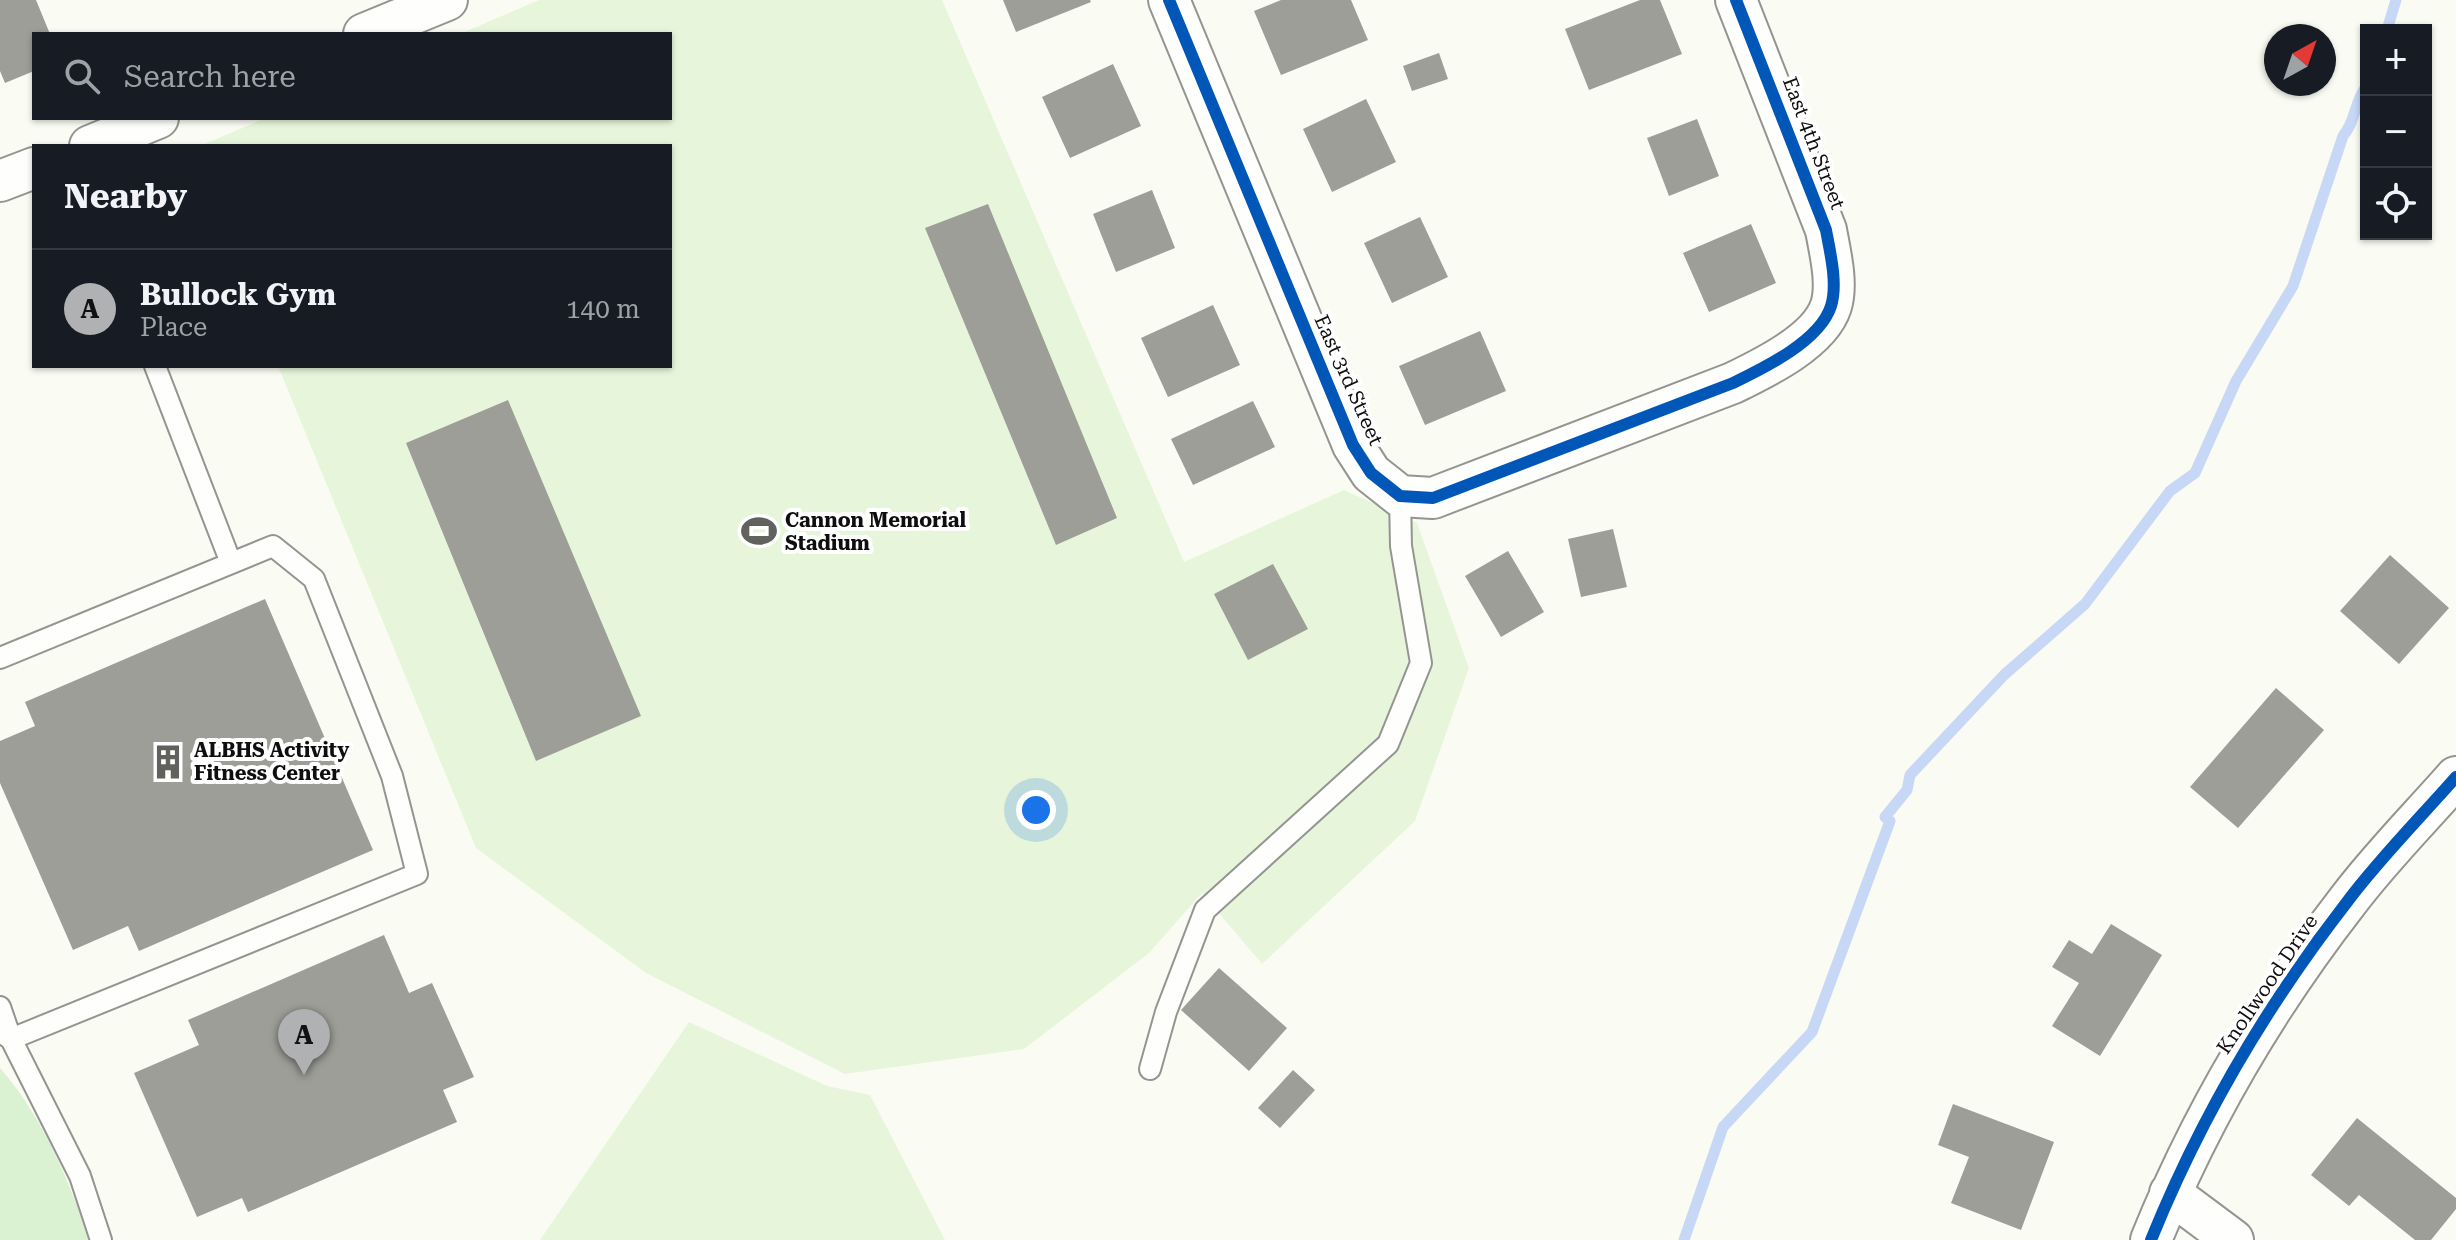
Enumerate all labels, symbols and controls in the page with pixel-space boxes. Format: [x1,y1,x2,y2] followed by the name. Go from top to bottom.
[2264,24,2336,96] north arrow
[2360,24,2432,240] map controls
[2360,24,2432,96] button: +
[32,32,672,120] search box
[60,54,104,98] icon: search
[124,59,296,94] text: Search here
[1778,73,1850,213] street label: East 4th Street
[2360,96,2432,168] button: −
[2360,168,2432,240] button: locate
[64,176,187,216] text: Nearby
[140,277,336,312] text: Bullock Gym
[81,294,99,324] text: A
[566,294,640,324] text: 140 m
[1310,311,1389,449] street label: East 3rd Street
[140,312,207,342] text: Place
[785,508,967,555] place label: Cannon Memorial Stadium
[740,512,778,550] sports icon: Cannon Memorial Stadium
[194,738,349,785] place label: ALBHS Activity Fitness Center
[149,743,187,781] building icon: ALBHS Activity Fitness Center
[1016,790,1056,830] your location
[2212,910,2323,1058] street label: Knollwood Drive
[278,1009,330,1075] pin: A

